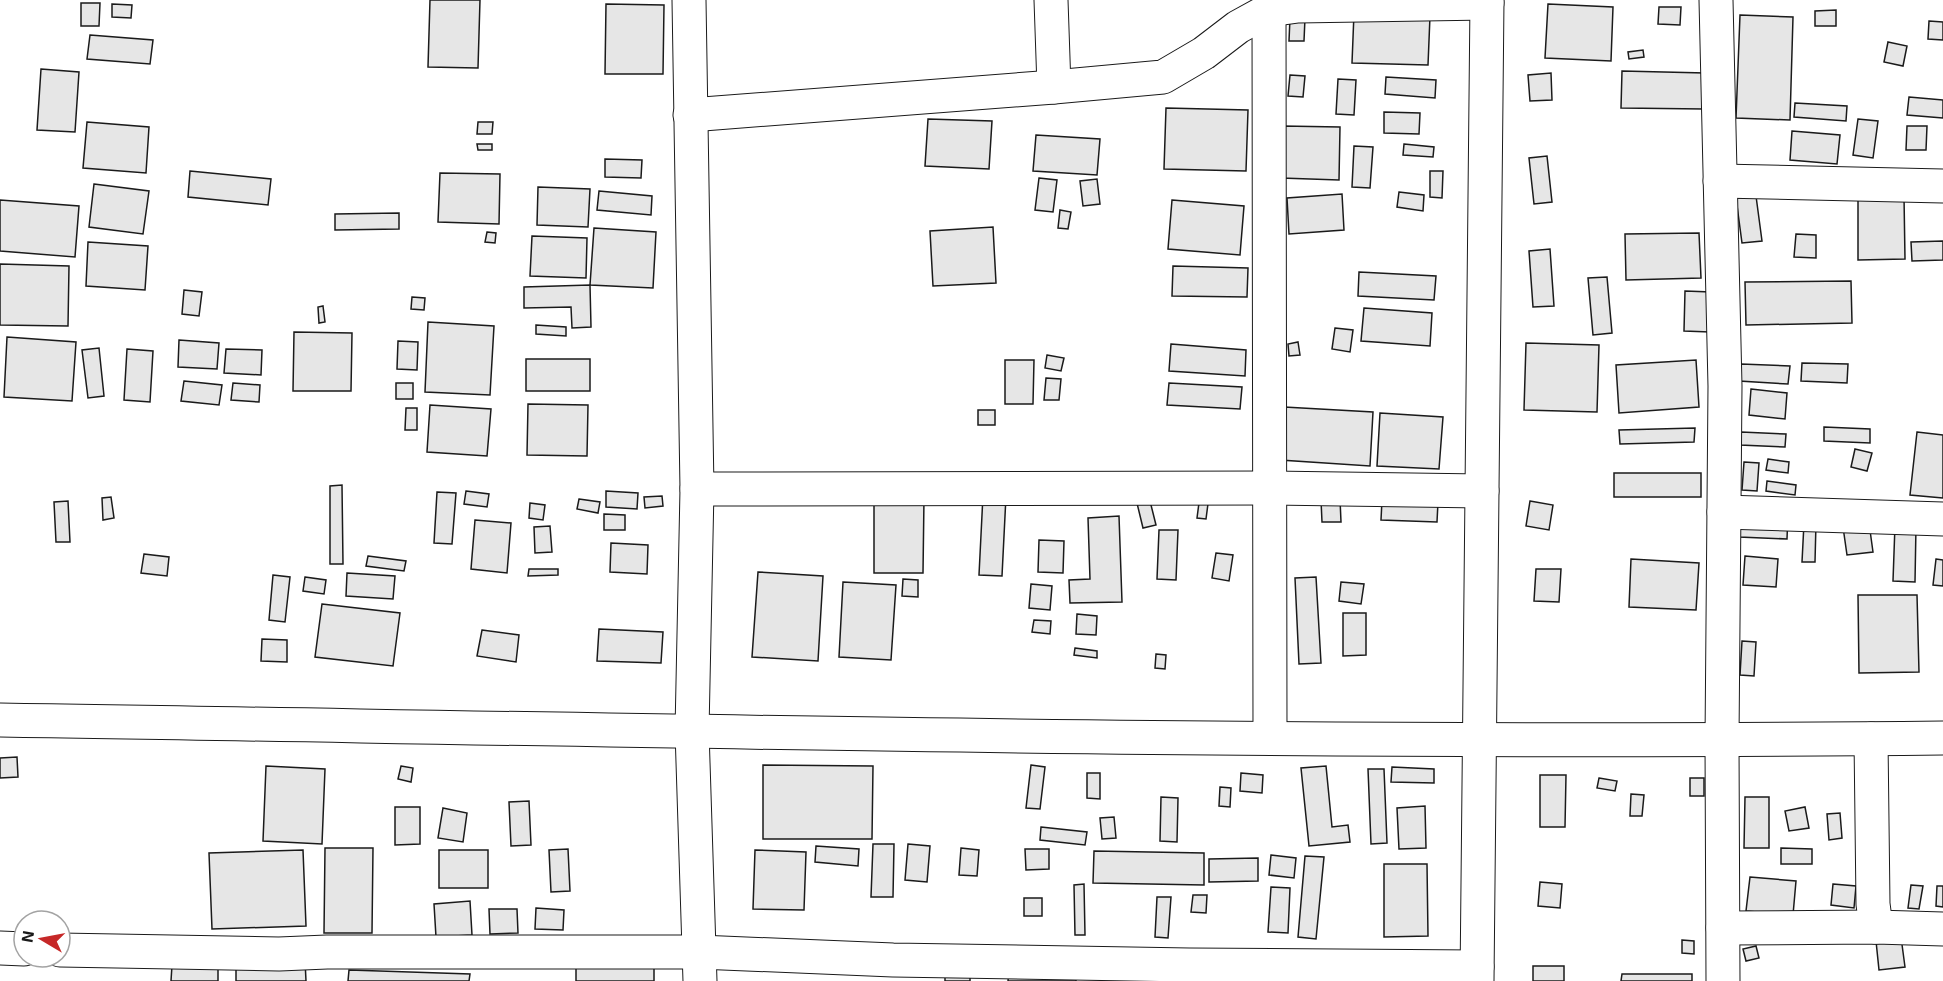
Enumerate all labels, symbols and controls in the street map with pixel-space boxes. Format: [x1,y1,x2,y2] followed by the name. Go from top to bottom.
[12,909,72,969] north arrow
[16,929,37,944] text: N

